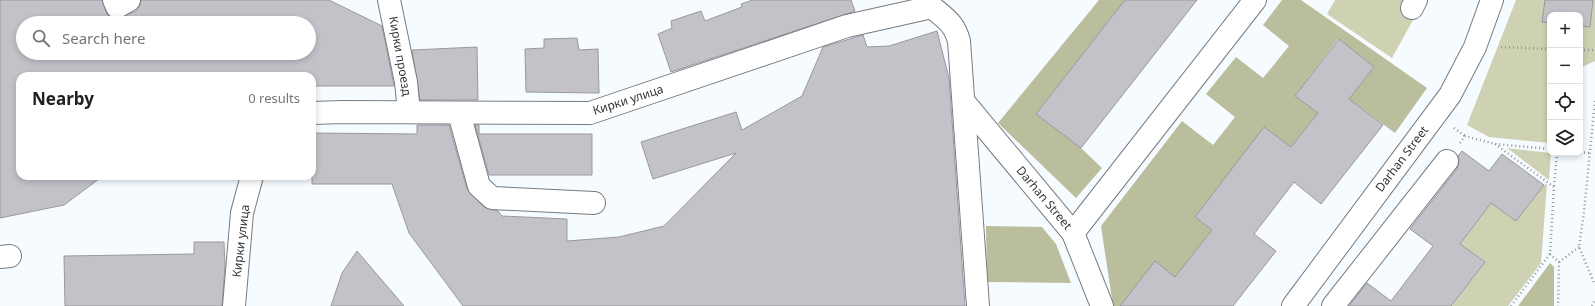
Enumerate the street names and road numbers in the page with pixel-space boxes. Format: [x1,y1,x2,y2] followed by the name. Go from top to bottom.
[385,15,416,98] street label: Кирки проезд
[590,80,665,119] street label: Кирки улица
[1371,122,1432,195] street label: Darhan Street
[1013,162,1077,234] street label: Darhan Street
[228,204,253,278] street label: Кирки улица

